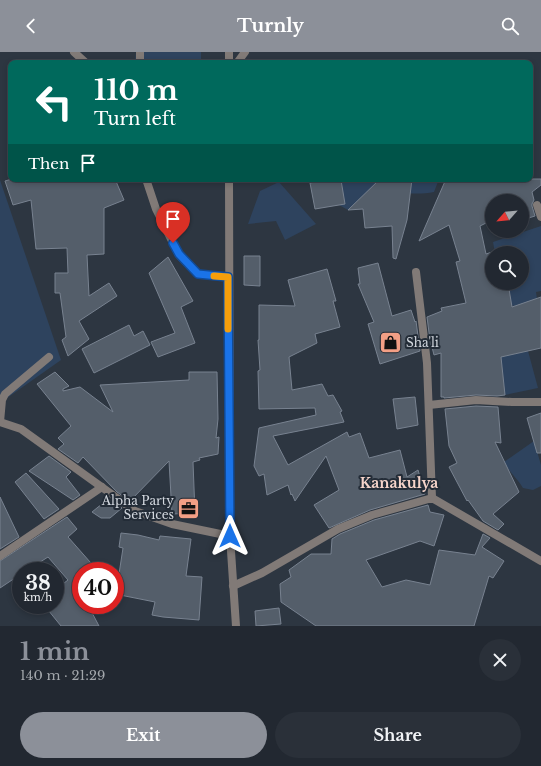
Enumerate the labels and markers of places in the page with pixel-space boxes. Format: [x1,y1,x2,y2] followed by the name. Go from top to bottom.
[156,202,190,243] pin
[378,330,404,356] shop icon: Sha'li
[406,335,439,350] place label: Sha'li
[101,493,174,522] place label: Alpha Party Services
[176,495,202,521] office icon: Alpha Party Services

